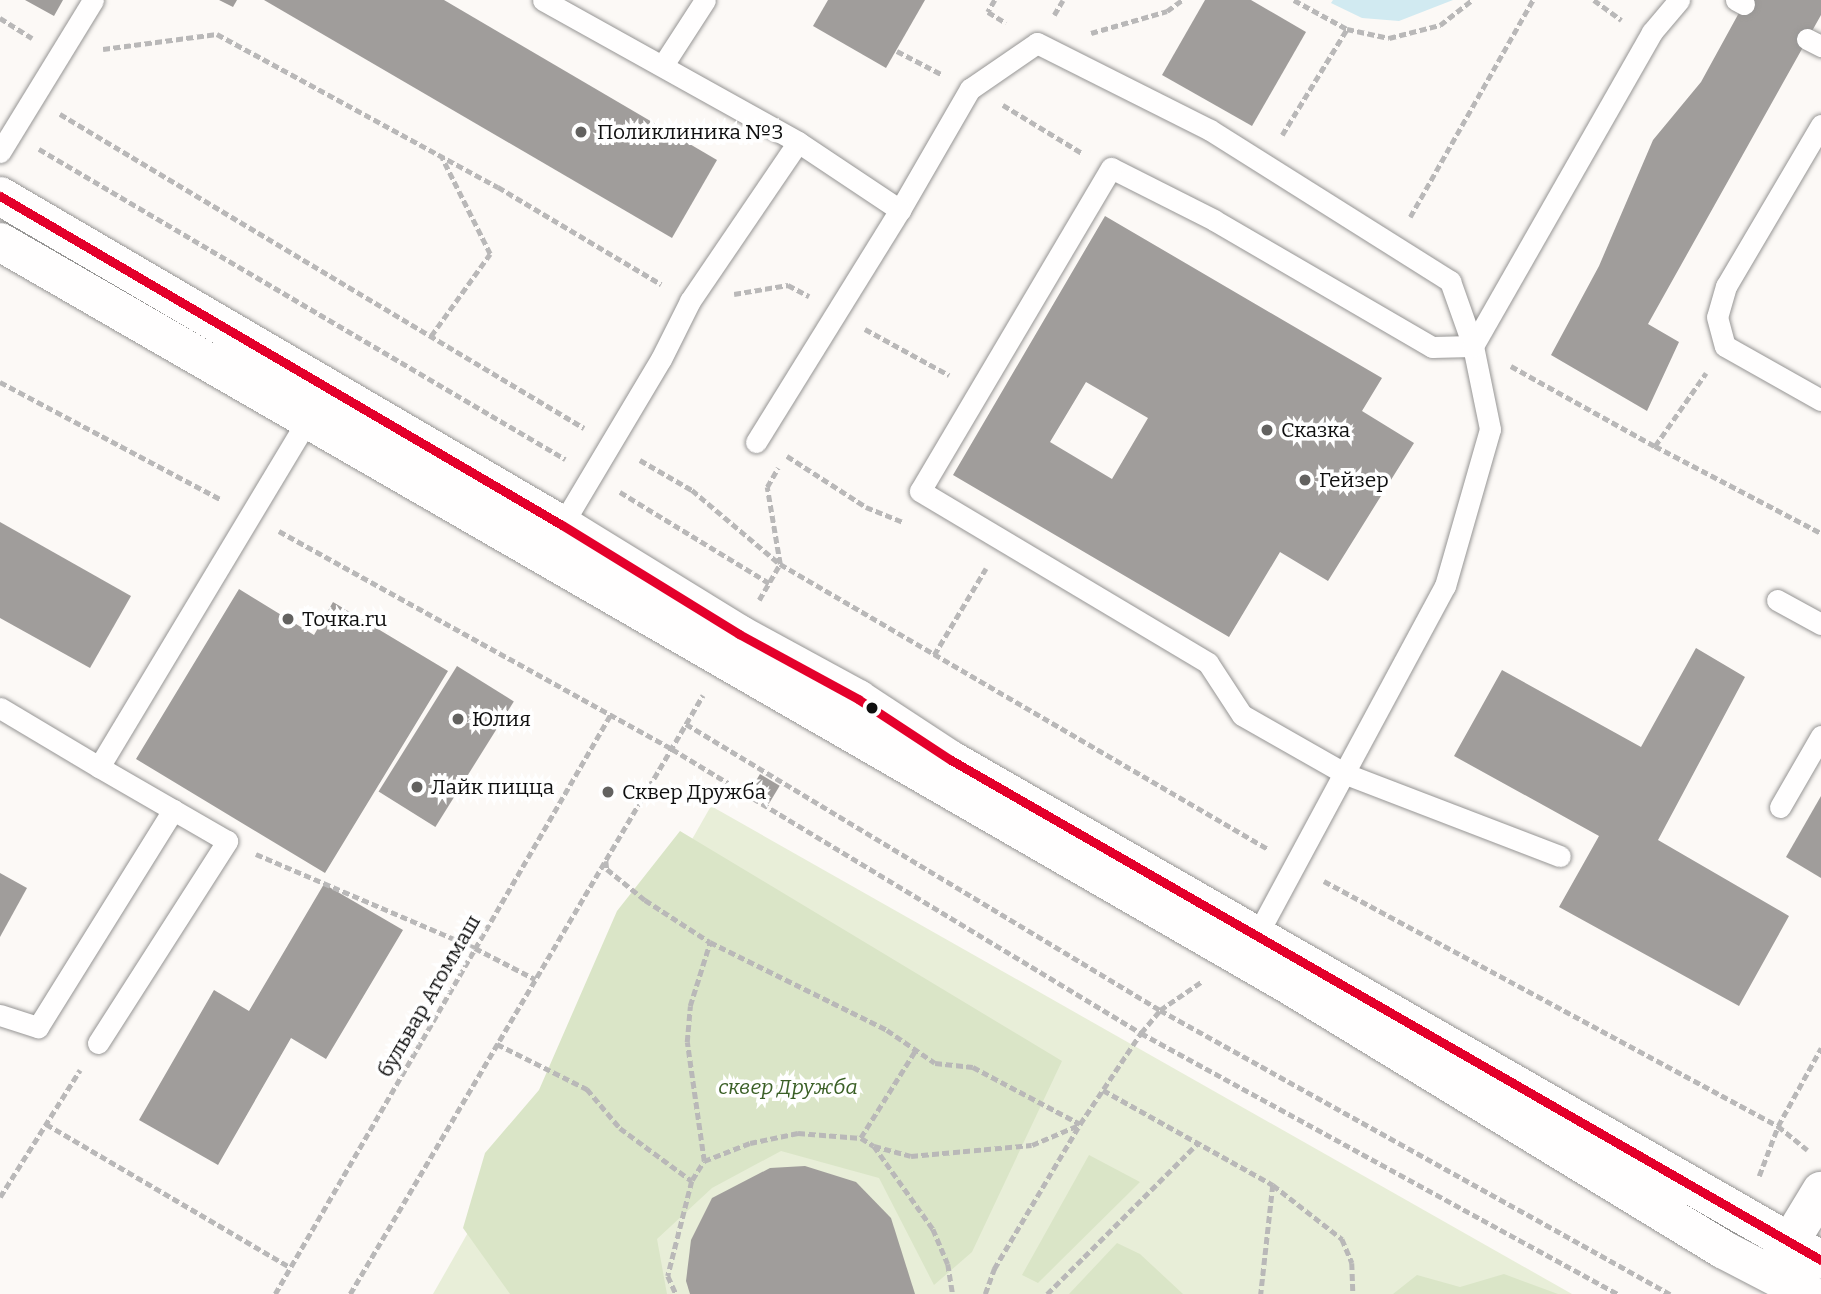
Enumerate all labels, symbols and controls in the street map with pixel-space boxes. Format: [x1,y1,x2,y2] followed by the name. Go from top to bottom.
[597,119,784,145] place label: Поликлиника №3
[571,122,591,142] marker: Поликлиника №3
[1281,417,1350,443] place label: Сказка
[1259,422,1275,438] marker: Сказка
[1319,467,1389,493] place label: Гейзер
[1297,472,1313,488] marker: Гейзер
[302,606,387,632] place label: Точка.ru
[280,611,296,627] marker: Точка.ru
[865,701,879,715] unlabelled marker
[472,706,531,732] place label: Юлия
[450,711,466,727] marker: Юлия
[431,774,554,800] place label: Лайк пицца
[409,779,425,795] marker: Лайк пицца
[622,779,766,805] place label: Сквер Дружба
[600,784,616,800] marker: Сквер Дружба
[372,910,486,1082] street label: бульвар Атоммаш
[718,1074,858,1100] park label: сквер Дружба

